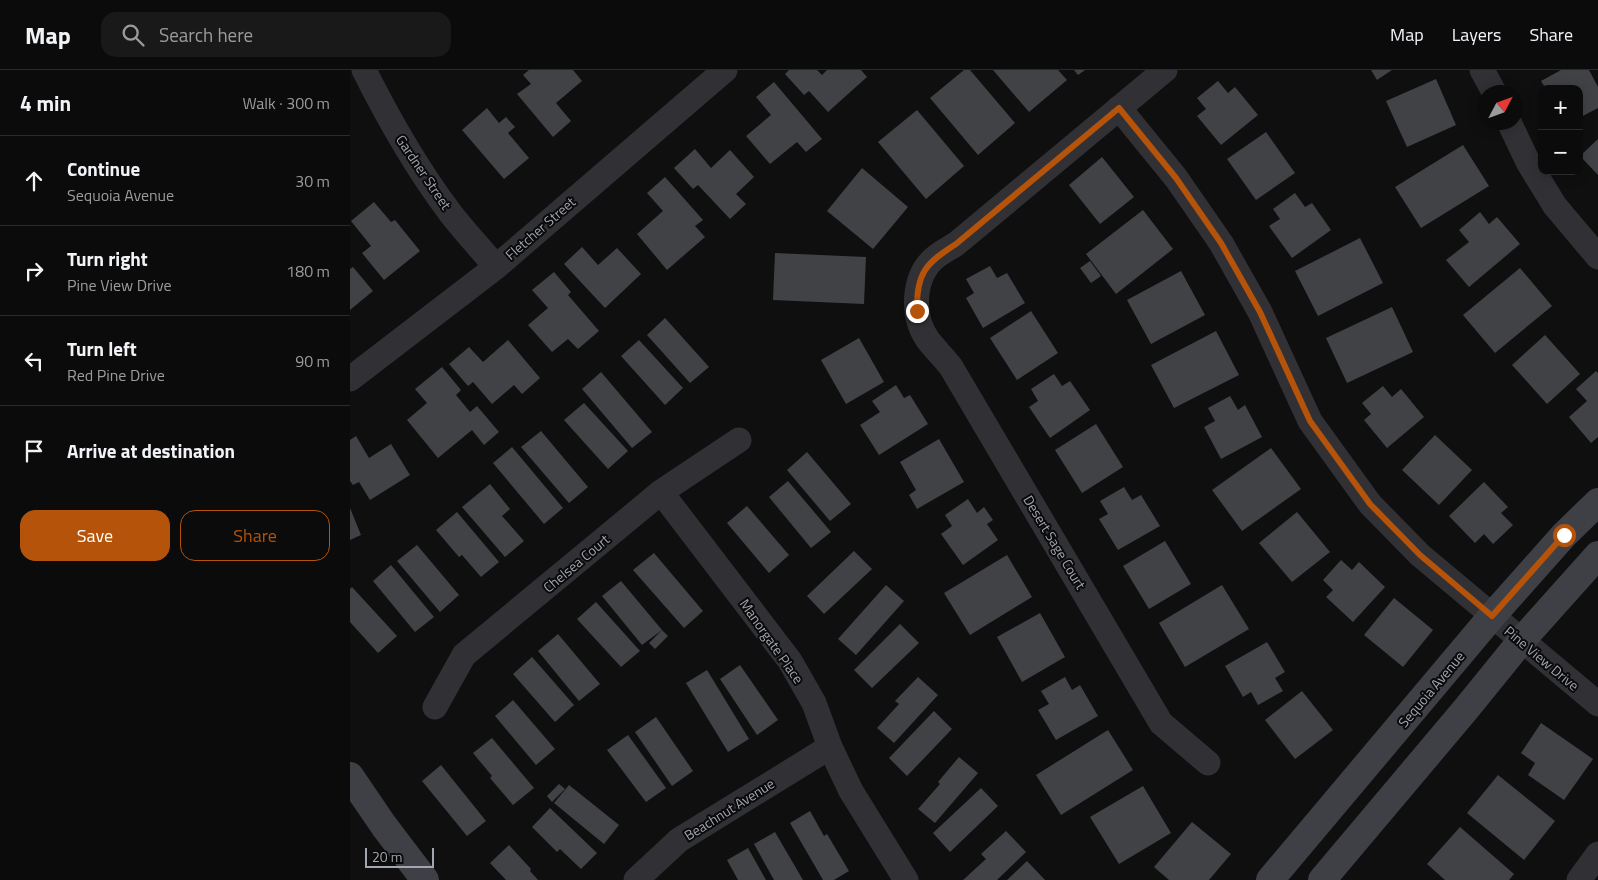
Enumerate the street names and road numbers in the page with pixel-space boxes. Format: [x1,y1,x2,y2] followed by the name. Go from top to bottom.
[391,130,457,214] street label: Gardner Street
[500,191,580,265] street label: Fletcher Street
[1019,491,1091,593] street label: Desert Sage Court
[538,529,614,597] street label: Chelsea Court
[735,594,809,688] street label: Manorgate Place
[1500,621,1584,695] street label: Pine View Drive
[1393,646,1469,732] street label: Sequoia Avenue
[680,773,778,845] street label: Beachnut Avenue

